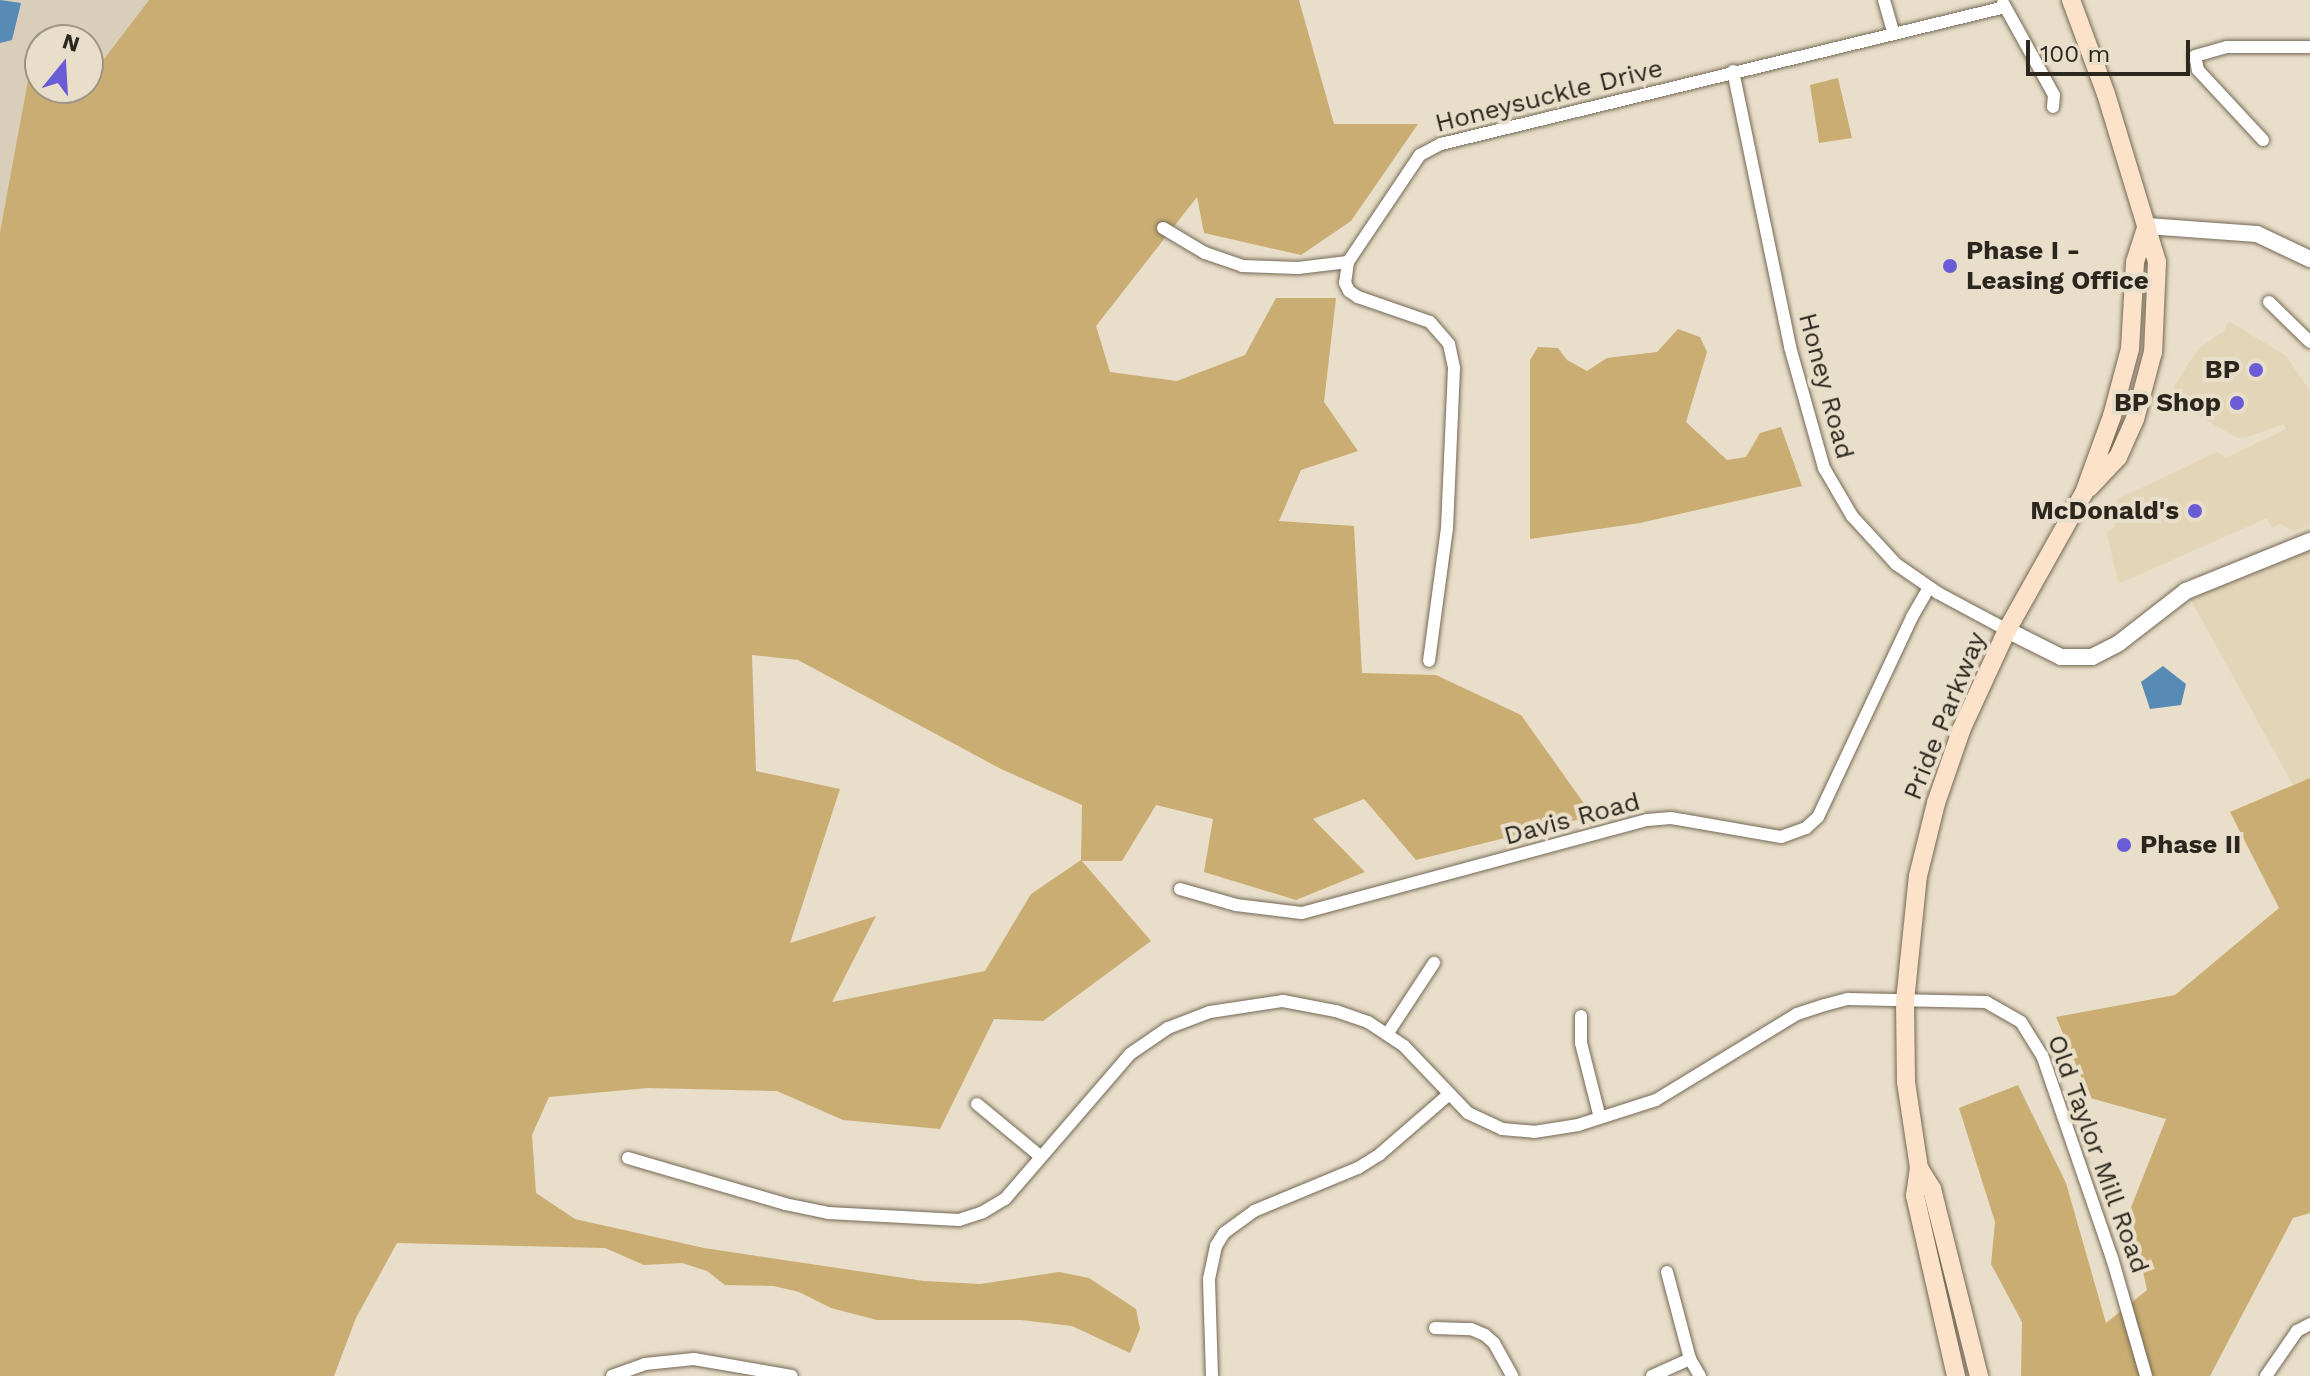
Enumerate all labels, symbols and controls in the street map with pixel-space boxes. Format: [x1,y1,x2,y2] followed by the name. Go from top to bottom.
[24,24,104,104] north arrow
[2030,24,2194,74] scale bar
[59,28,83,57] text: N
[2040,40,2110,68] text: 100 m
[1432,53,1666,139] street label: Honeysuckle Drive
[1966,235,2149,296] place label: Phase I - Leasing Office
[1941,257,1959,275] marker: Phase I - Leasing Office
[1791,309,1861,463] street label: Honey Road
[2205,354,2240,386] place label: BP
[2247,361,2265,379] marker: BP
[2114,387,2221,419] place label: BP Shop
[2228,394,2246,412] marker: BP Shop
[2030,495,2179,527] place label: McDonald's
[2186,502,2204,520] marker: McDonald's
[1897,627,1993,805] street label: Pride Parkway
[1501,786,1643,852] street label: Davis Road
[2140,829,2241,861] place label: Phase II
[2115,836,2133,854] marker: Phase II
[2040,1030,2156,1278] street label: Old Taylor Mill Road

